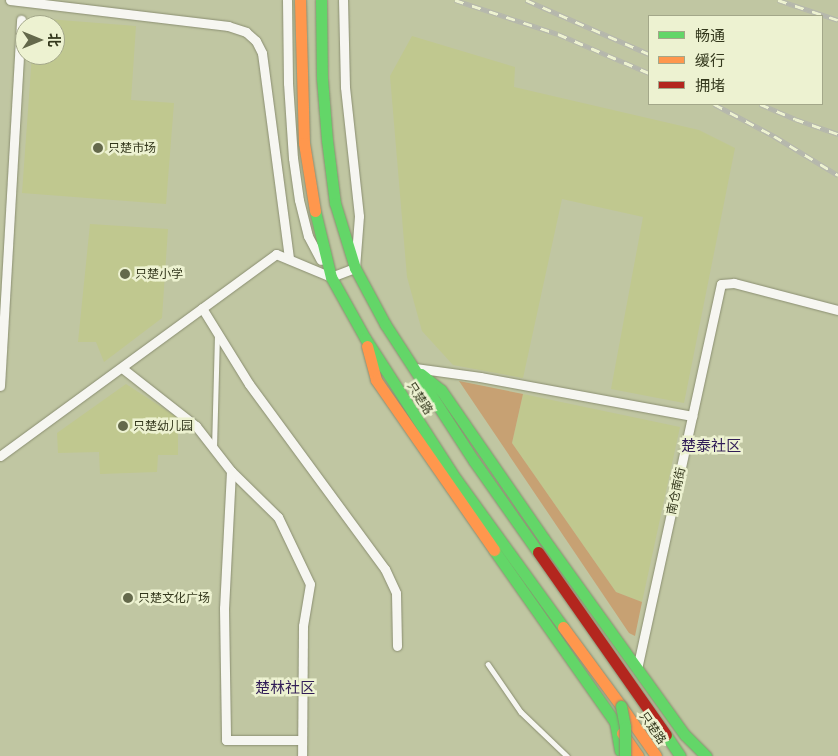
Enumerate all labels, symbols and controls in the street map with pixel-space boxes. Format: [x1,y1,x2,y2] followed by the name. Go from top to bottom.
[15,15,65,65] north arrow
[648,15,823,105] legend
[695,26,725,45] text: 畅通
[45,33,63,47] text: 北
[695,51,725,70] text: 缓行
[695,76,725,95] text: 拥堵
[108,141,156,155] place label: 只楚市场
[92,142,104,154] marker: 只楚市场
[135,267,183,281] place label: 只楚小学
[119,268,131,280] marker: 只楚小学
[404,379,436,417] street label: 只楚路
[133,419,193,433] place label: 只楚幼儿园
[117,420,129,432] marker: 只楚幼儿园
[681,437,741,455] district label: 楚泰社区
[664,466,688,516] street label: 南仓南街
[138,591,210,605] place label: 只楚文化广场
[122,592,134,604] marker: 只楚文化广场
[255,679,315,697] district label: 楚林社区
[637,709,669,747] street label: 只楚路

